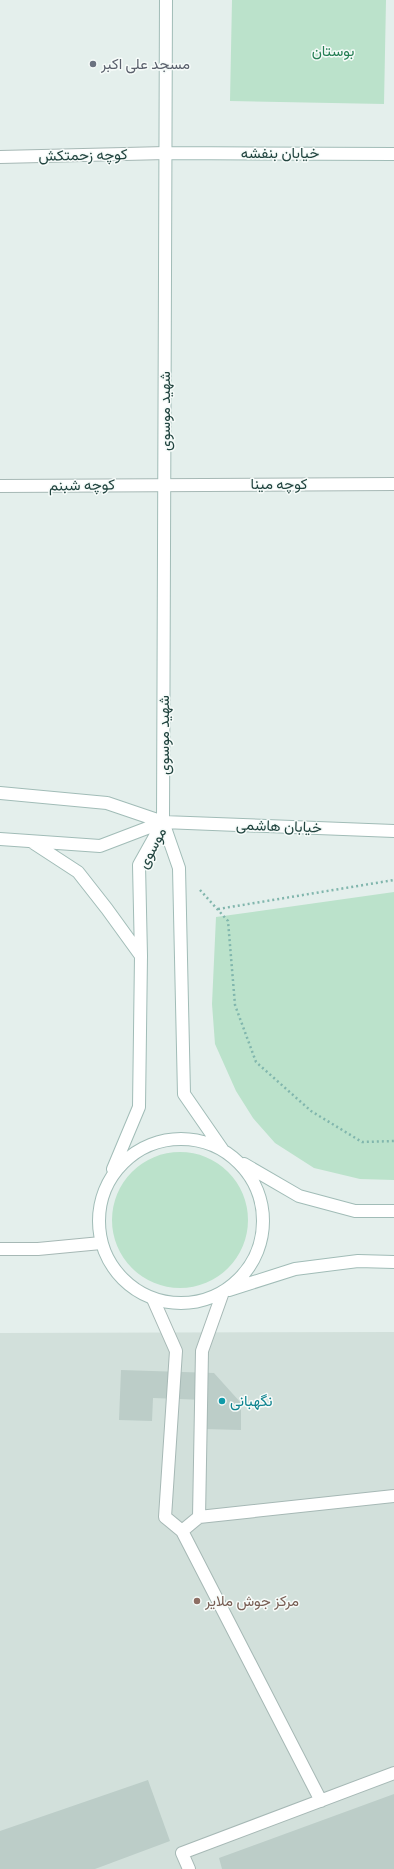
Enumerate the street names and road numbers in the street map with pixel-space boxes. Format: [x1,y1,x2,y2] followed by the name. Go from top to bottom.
[241,144,319,162] street label: خیابان بنفشه
[38,145,128,166] street label: کوچه زحمتکش
[156,371,175,451] street label: شهید موسوی
[49,475,116,496] street label: کوچه شبنم
[251,475,308,494] street label: کوچه مینا
[155,695,174,775] street label: شهید موسوی
[236,816,322,837] street label: خیابان هاشمی
[134,824,171,872] street label: موسوی

